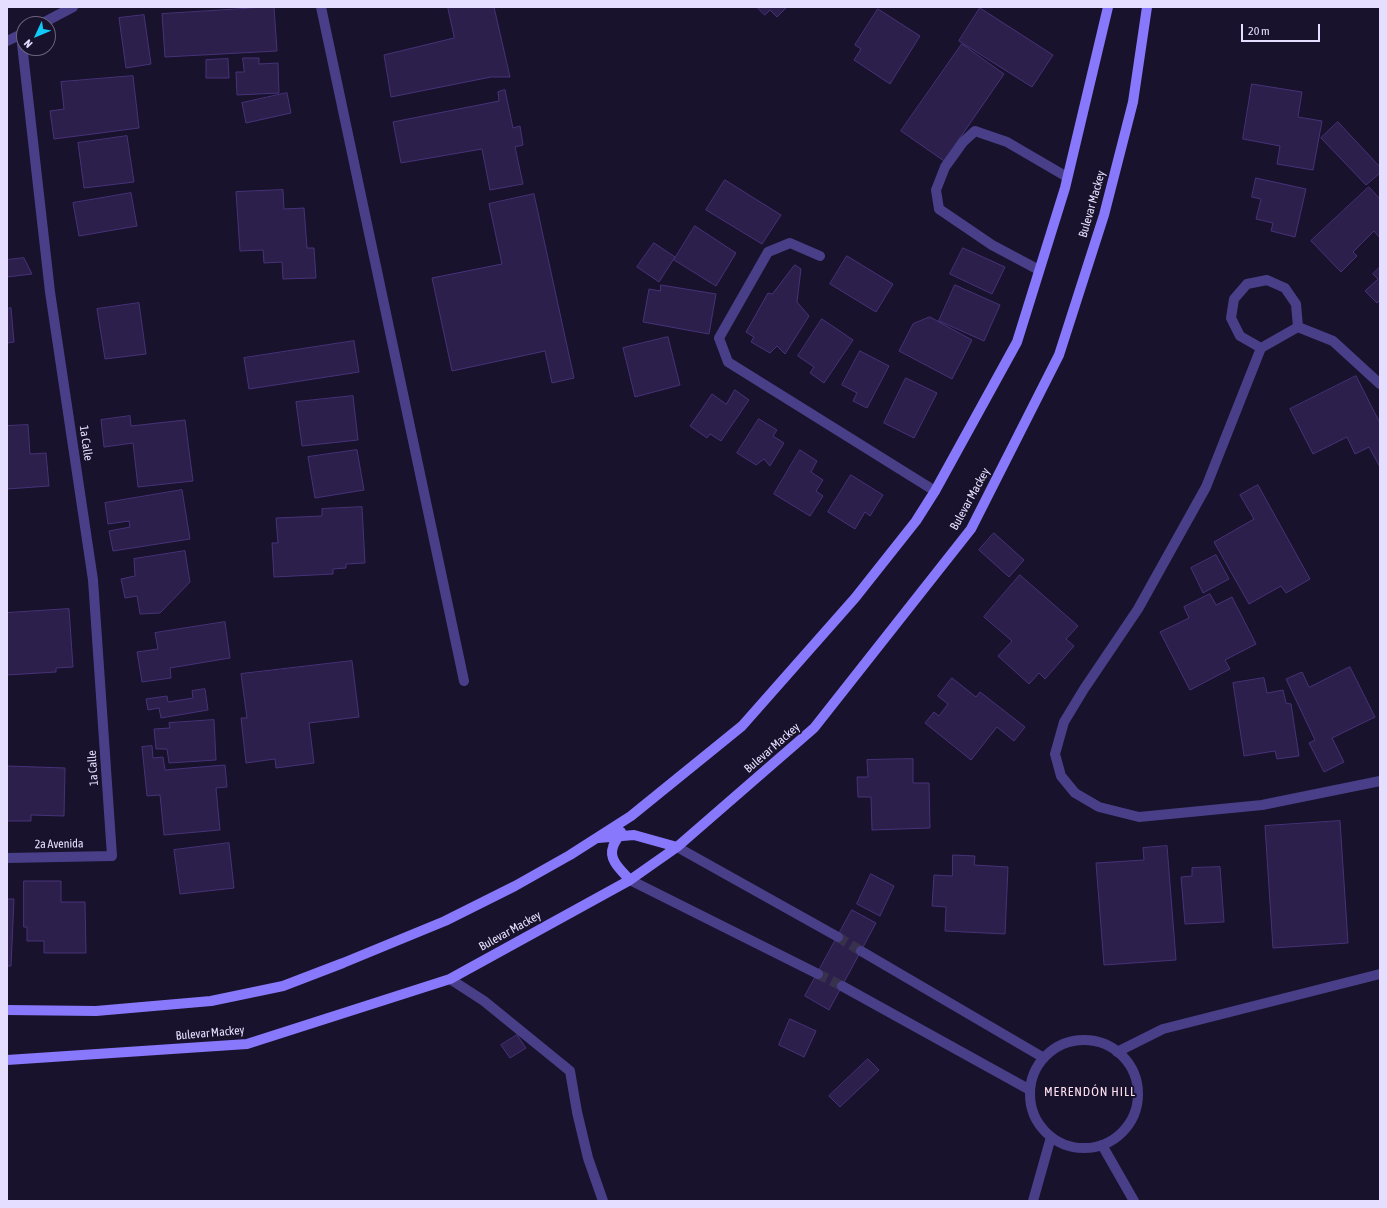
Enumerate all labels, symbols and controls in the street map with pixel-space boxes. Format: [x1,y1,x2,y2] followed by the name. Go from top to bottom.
[16,16,56,56] north arrow
[1243,16,1322,42] scale bar
[1248,24,1270,38] text: 20 m
[22,37,35,50] text: N
[1076,169,1108,239] street label: Bulevar Mackey
[76,424,96,462] street label: 1a Calle
[947,465,993,533] street label: Bulevar Mackey
[741,720,803,776] street label: Bulevar Mackey
[85,750,101,786] street label: 1a Calle
[34,836,84,852] street label: 2a Avenida
[476,908,544,954] street label: Bulevar Mackey
[175,1023,245,1043] street label: Bulevar Mackey
[1044,1084,1136,1100] district label: MERENDÓN HILL

